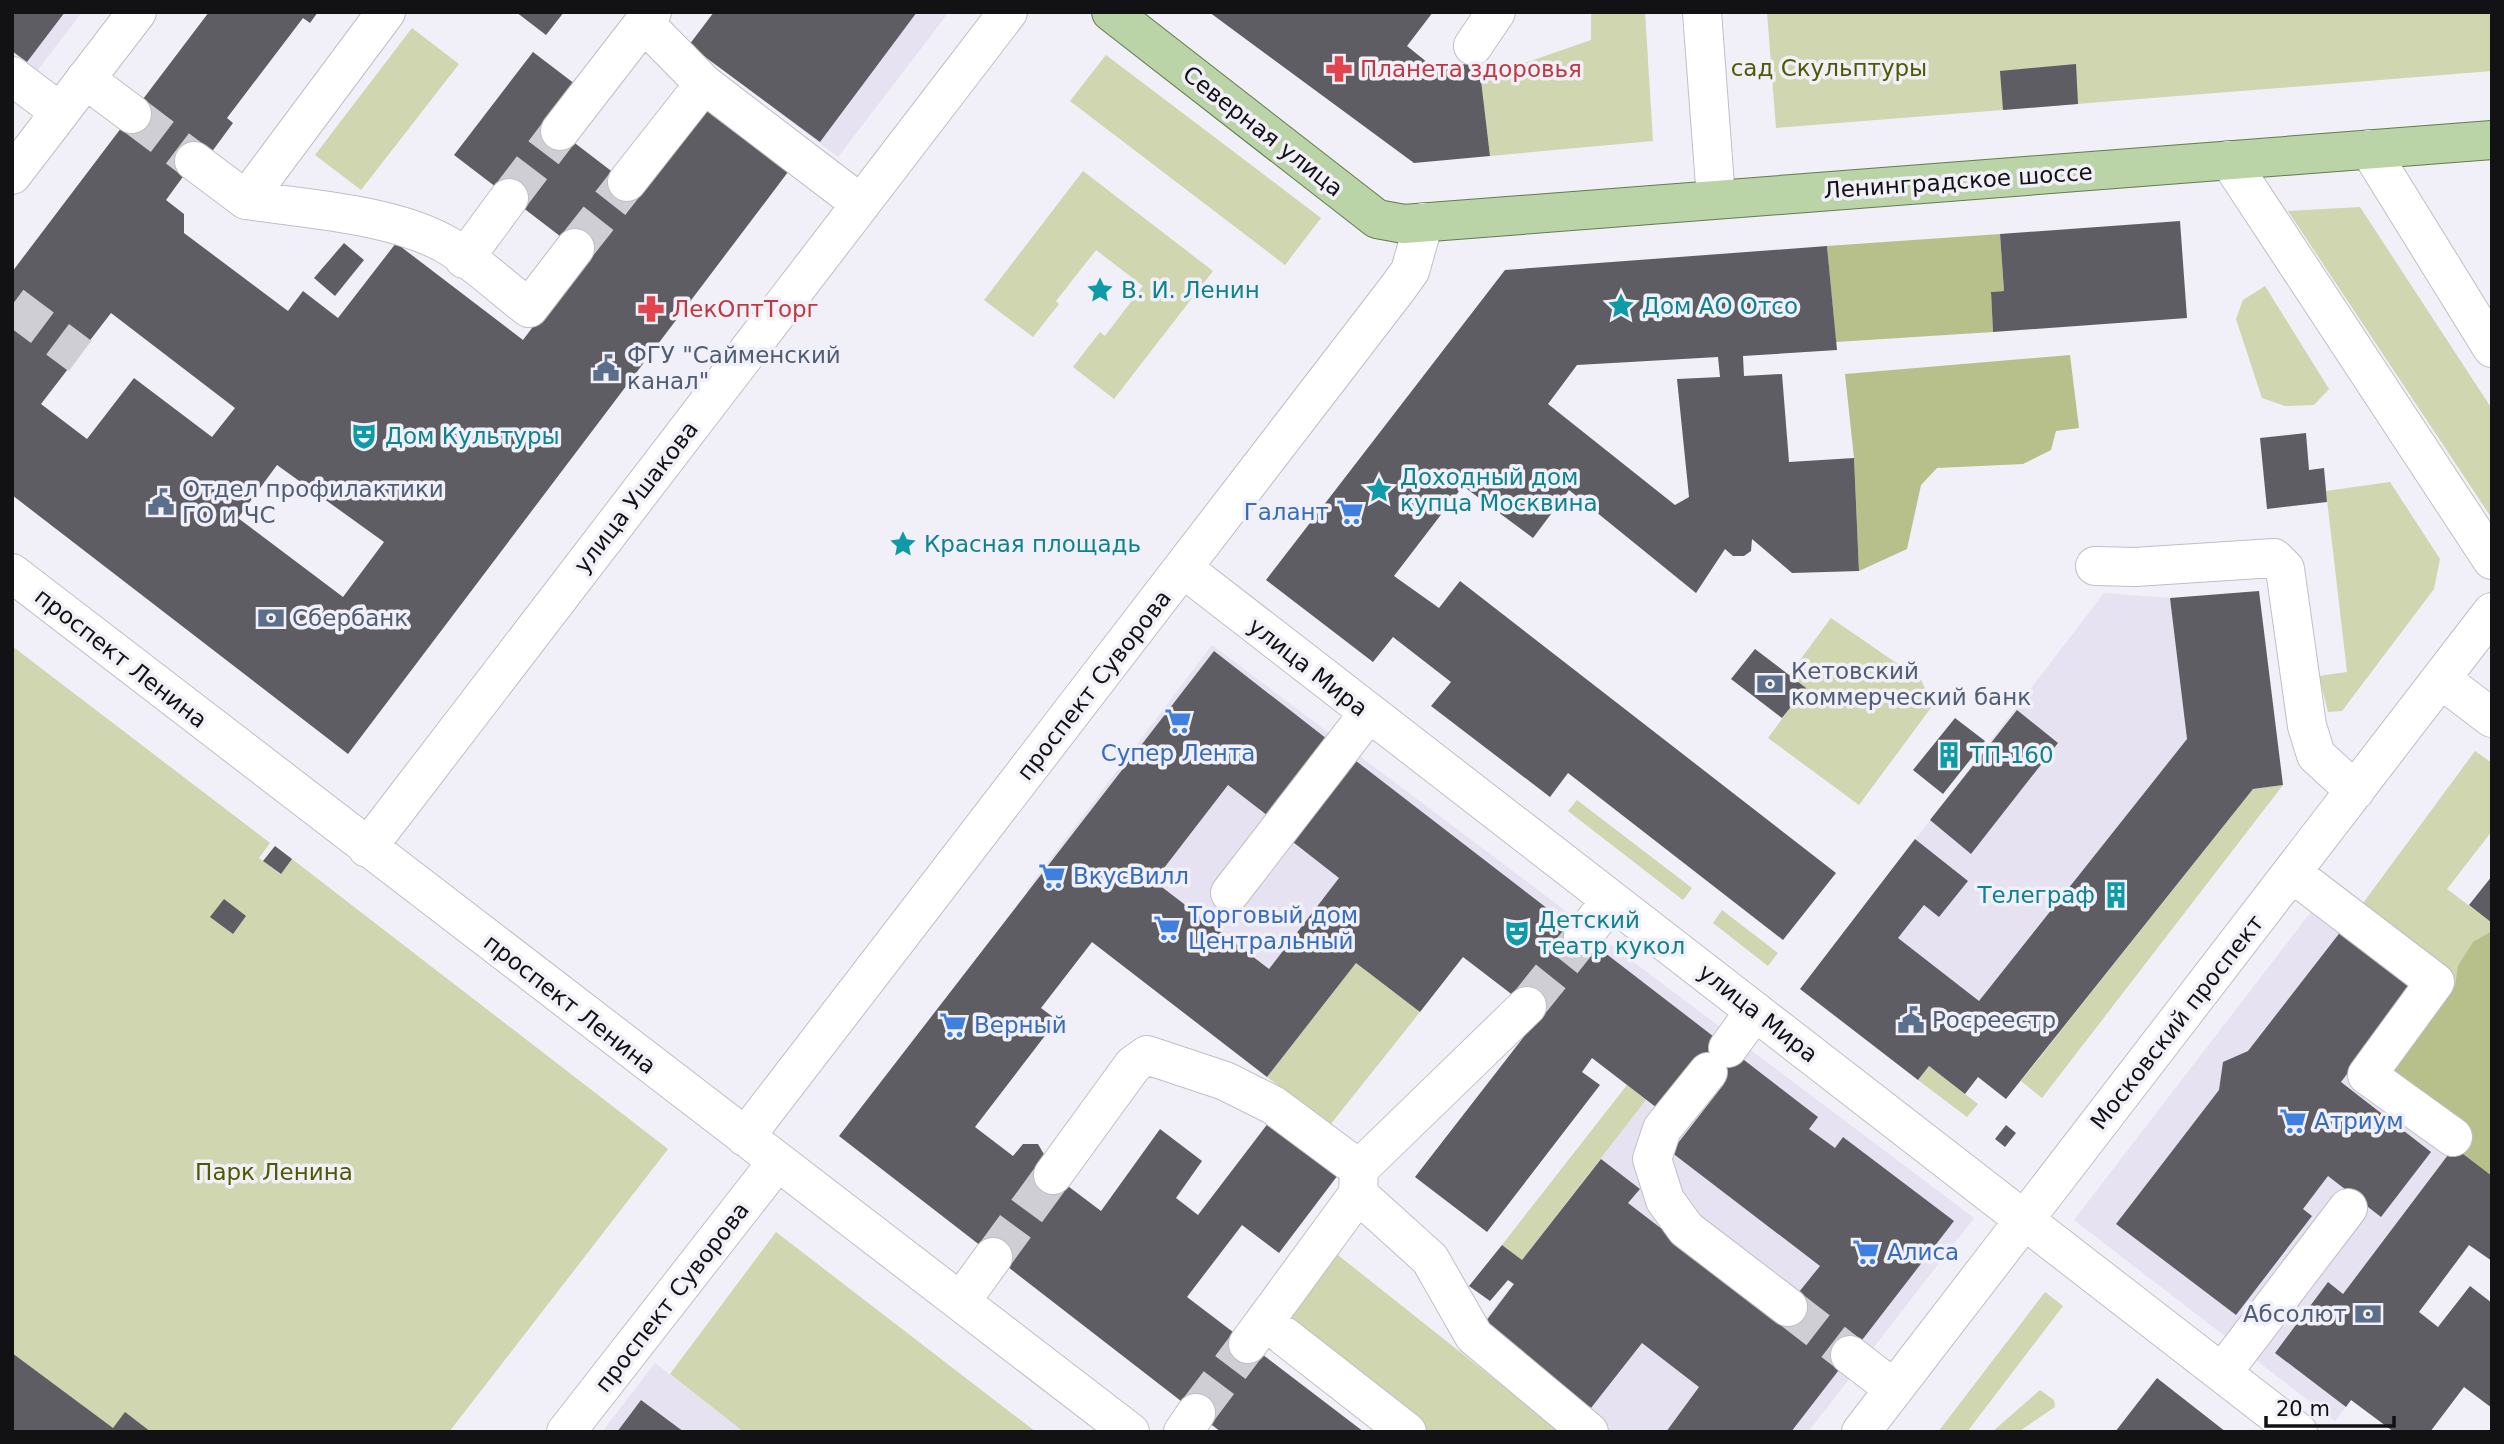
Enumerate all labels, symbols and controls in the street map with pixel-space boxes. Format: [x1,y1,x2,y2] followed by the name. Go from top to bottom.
[1324,54,1354,84] pharmacy icon: Планета здоровья
[1731,55,1927,81] park label: сад Скульптуры
[1360,56,1582,82] place label: Планета здоровья
[1178,60,1348,202] street label: Северная улица
[1823,159,2093,203] street label: Ленинградское шоссе
[1085,275,1115,305] place icon: В. И. Ленин
[1121,277,1260,303] place label: В. И. Ленин
[1606,291,1636,321] place icon: Дом АО Отсо
[1642,293,1798,319] place label: Дом АО Отсо
[636,294,666,324] pharmacy icon: ЛекОптТорг
[672,296,819,322] place label: ЛекОптТорг
[627,342,841,394] place label: ФГУ "Сайменский канал"
[591,353,621,383] public building icon: ФГУ "Сайменский канал"
[569,416,703,578] street label: улица Ушакова
[349,421,379,451] theatre icon: Дом Культуры
[385,423,560,449] place label: Дом Культуры
[1400,464,1598,516] place label: Доходный дом купца Москвина
[1364,475,1394,505] place icon: Доходный дом купца Москвина
[182,476,444,528] place label: Отдел профилактики ГО и ЧС
[146,487,176,517] public building icon: Отдел профилактики ГО и ЧС
[1335,497,1365,527] supermarket icon: Галант
[1244,499,1329,525] place label: Галант
[888,529,918,559] place icon: Красная площадь
[924,531,1141,557] place label: Красная площадь
[30,583,212,733] street label: проспект Ленина
[1012,585,1176,785] street label: проспект Суворова
[256,603,286,633] bank icon: Сбербанк
[292,605,408,631] place label: Сбербанк
[1243,612,1373,722] street label: улица Мира
[1791,658,2031,710] place label: Кетовский коммерческий банк
[1755,669,1785,699] bank icon: Кетовский коммерческий банк
[1163,706,1193,736] supermarket icon: Супер Лента
[1101,740,1255,766] place label: Супер Лента
[1934,740,1964,770] building icon: ТП-160
[1969,742,2054,768] place label: ТП-160
[1037,861,1067,891] supermarket icon: ВкусВилл
[1073,863,1189,889] place label: ВкусВилл
[2101,880,2131,910] building icon: Телеграф
[1977,882,2095,908] place label: Телеграф
[1187,902,1358,954] place label: Торговый дом Центральный
[1538,907,1685,959] place label: Детский театр кукол
[2085,910,2269,1134] street label: Московский проспект
[1152,913,1182,943] supermarket icon: Торговый дом Центральный
[1502,918,1532,948] theatre icon: Детский театр кукол
[479,929,661,1079] street label: проспект Ленина
[1693,958,1823,1068] street label: улица Мира
[1896,1005,1926,1035] public building icon: Росреестр
[1932,1007,2056,1033] place label: Росреестр
[938,1010,968,1040] supermarket icon: Верный
[974,1012,1067,1038] place label: Верный
[2278,1106,2308,1136] supermarket icon: Атриум
[2314,1108,2404,1134] place label: Атриум
[195,1159,353,1185] park label: Парк Ленина
[590,1197,754,1397] street label: проспект Суворова
[1851,1237,1881,1267] supermarket icon: Алиса
[1887,1239,1959,1265] place label: Алиса
[2353,1299,2383,1329] bank icon: Абсолют
[2243,1301,2347,1327] place label: Абсолют
[2266,1384,2394,1428] scale bar
[2276,1397,2330,1421] text: 20 m

